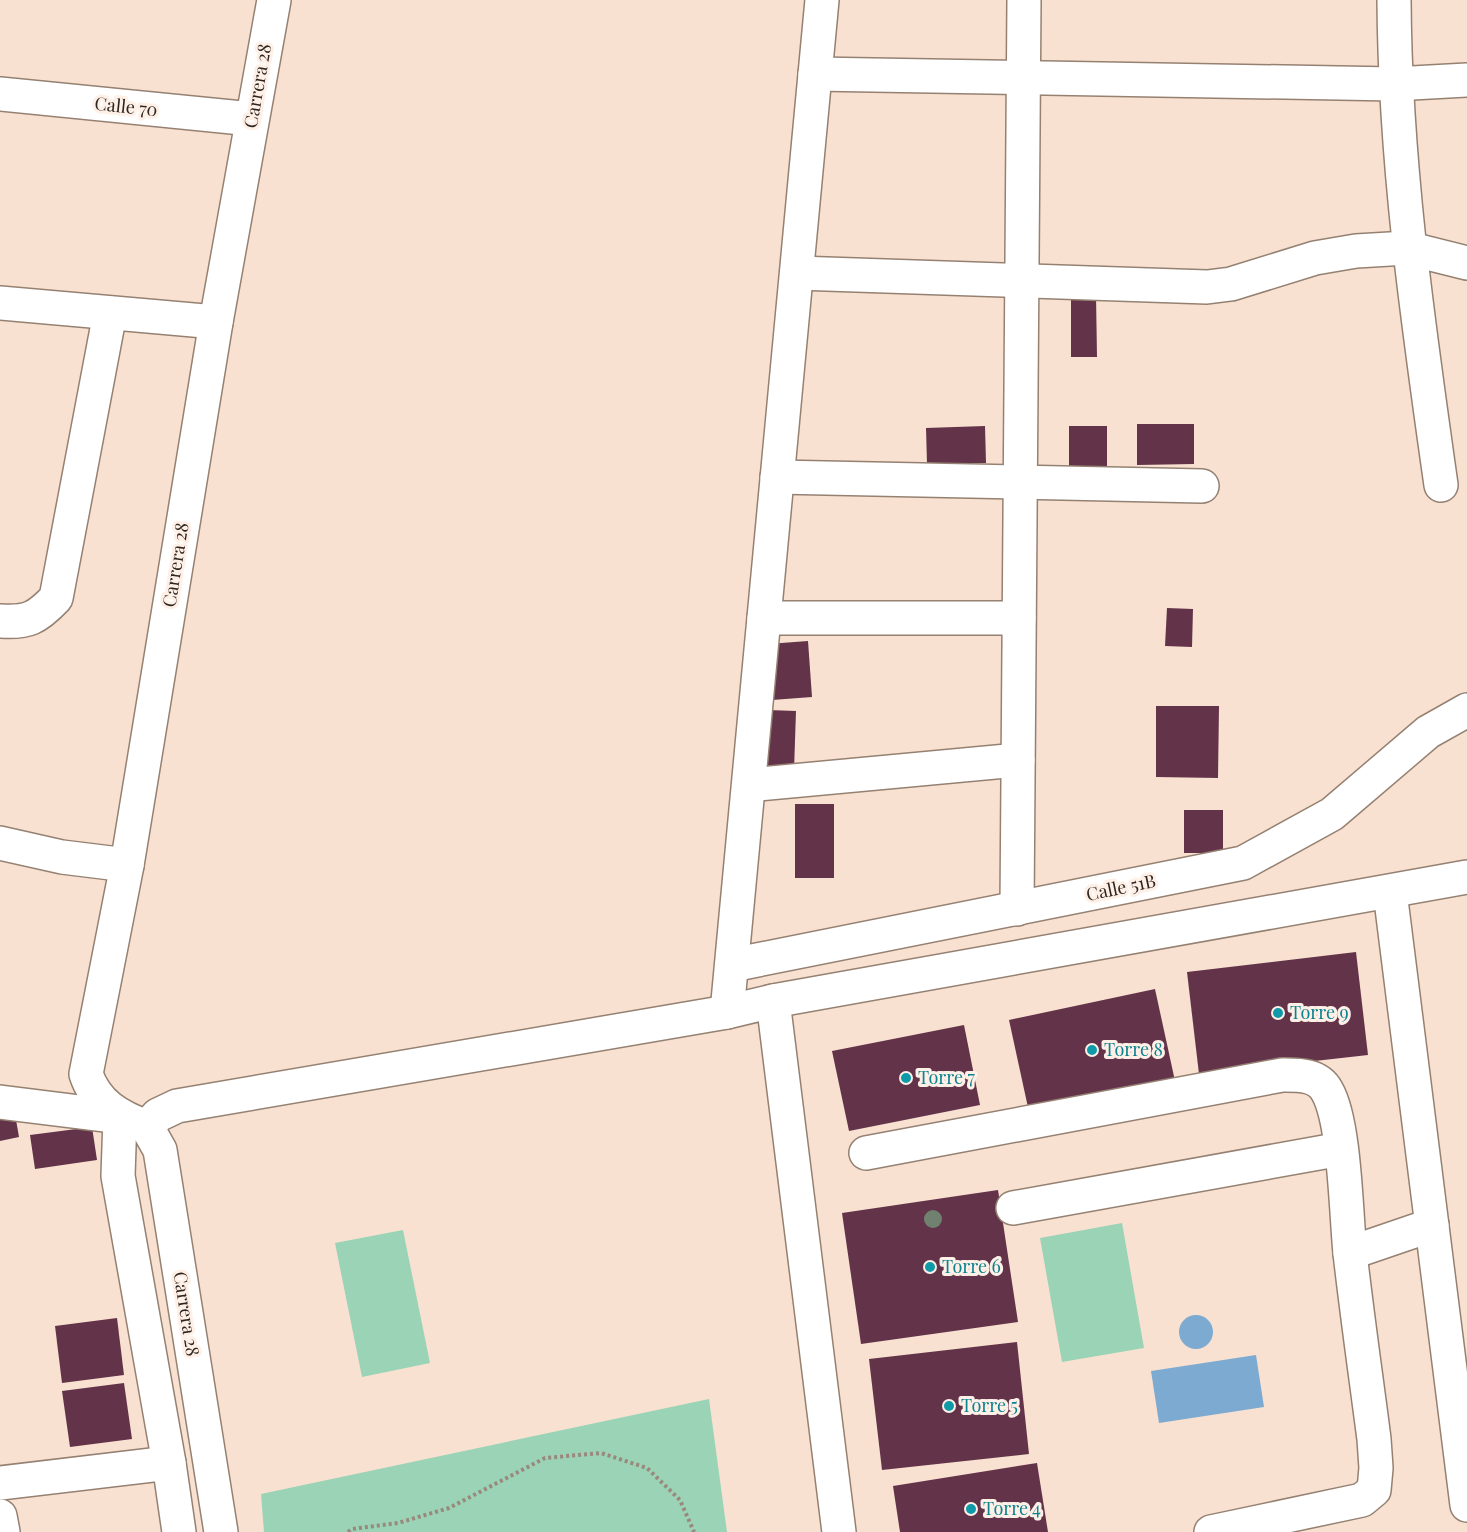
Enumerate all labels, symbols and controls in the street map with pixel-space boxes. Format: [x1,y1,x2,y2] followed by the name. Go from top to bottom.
[238,42,276,130] street label: Carrera 28
[93,91,159,121] street label: Calle 70
[156,521,194,609] street label: Carrera 28
[1084,868,1158,906] street label: Calle 51B
[1290,1000,1349,1024] place label: Torre 9
[1271,1006,1285,1020] marker: Torre 9
[1104,1037,1163,1061] place label: Torre 8
[1085,1043,1099,1057] marker: Torre 8
[918,1065,976,1089] place label: Torre 7
[899,1071,913,1085] marker: Torre 7
[942,1254,1001,1278] place label: Torre 6
[923,1260,937,1274] marker: Torre 6
[168,1270,206,1358] street label: Carrera 28
[961,1393,1018,1417] place label: Torre 5
[942,1399,956,1413] marker: Torre 5
[983,1496,1041,1520] place label: Torre 4
[964,1502,978,1516] marker: Torre 4

